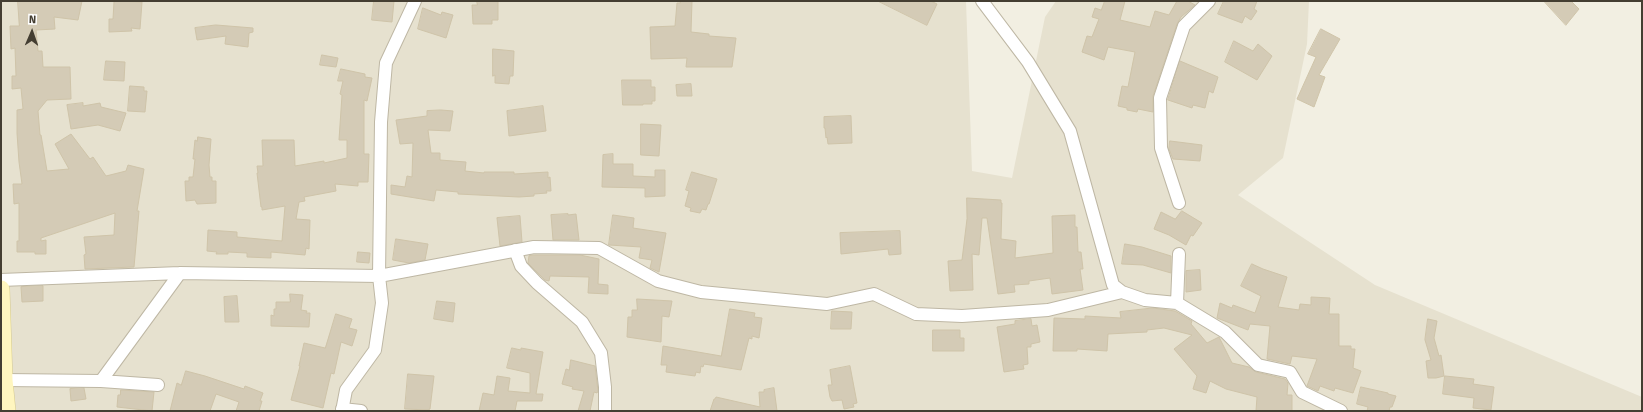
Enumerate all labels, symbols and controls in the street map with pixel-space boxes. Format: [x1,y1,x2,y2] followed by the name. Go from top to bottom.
[12,12,52,52] north arrow
[29,13,36,26] text: N

